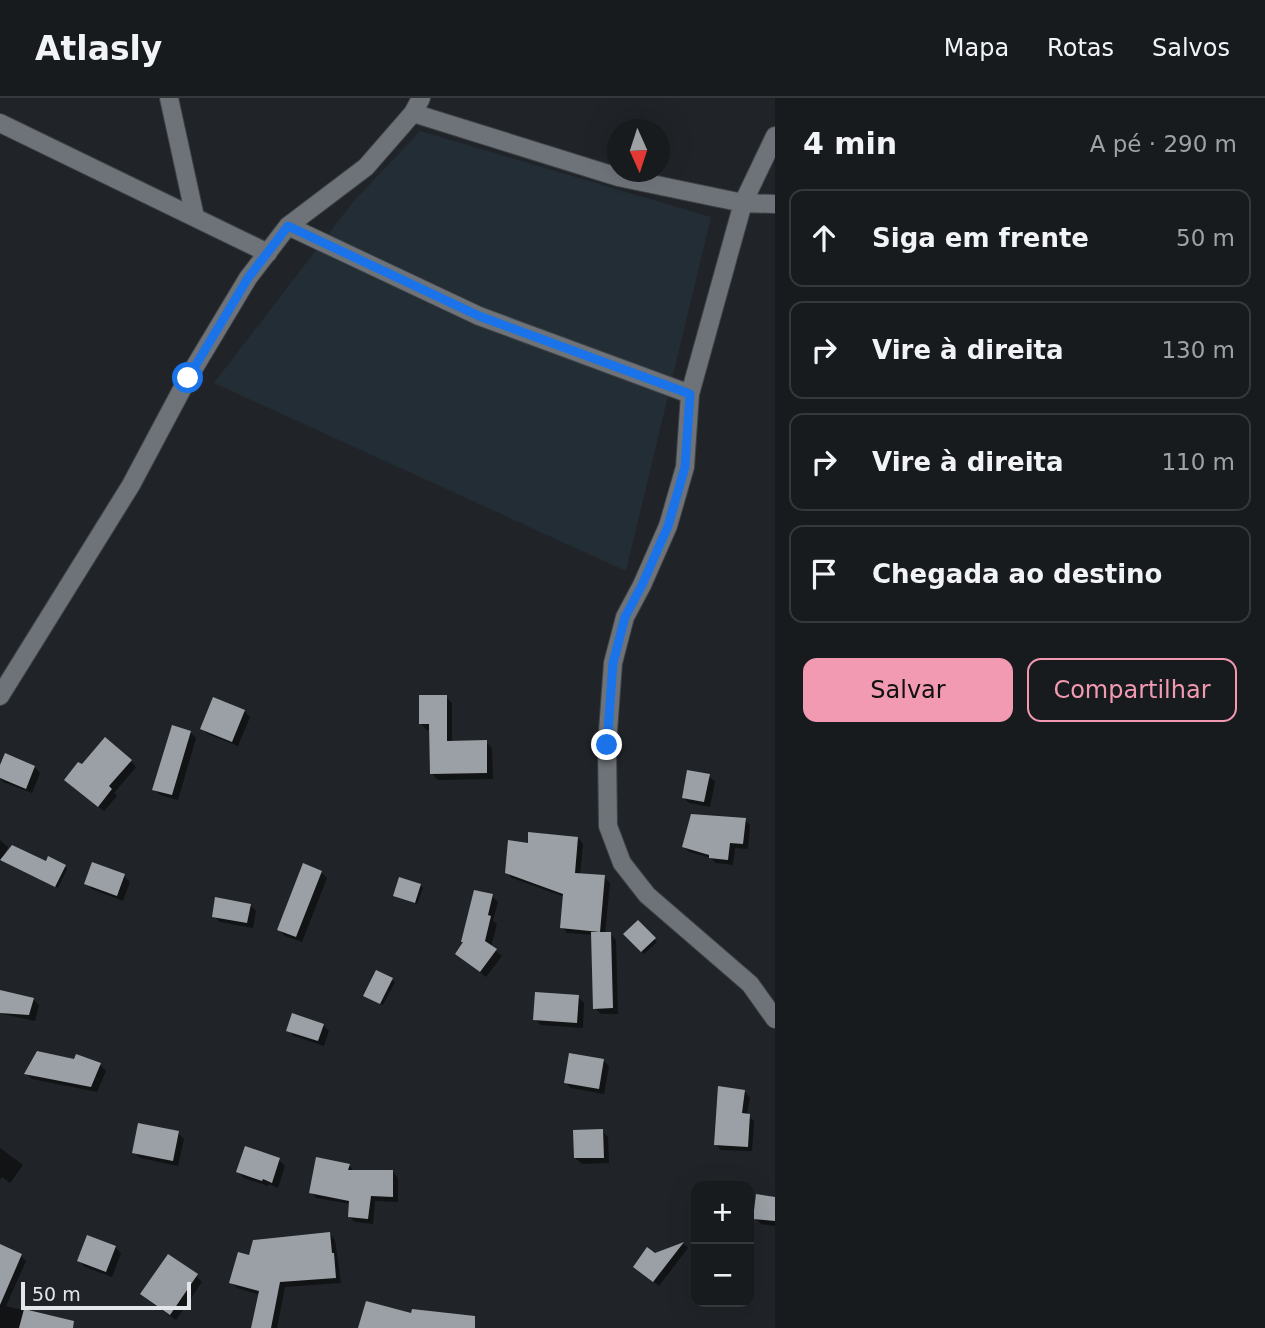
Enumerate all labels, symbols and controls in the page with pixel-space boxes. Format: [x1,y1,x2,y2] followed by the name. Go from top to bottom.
[35,29,162,68] text: Atlasly
[944,34,1009,62] text: Mapa
[1047,34,1114,62] text: Rotas
[1152,34,1230,62] text: Salvos
[607,119,670,182] north arrow
[803,126,897,161] text: 4 min
[1090,131,1237,157] text: A pé · 290 m
[805,219,843,257] icon: ahead
[872,223,1089,253] text: Siga em frente
[1176,225,1235,251] text: 50 m
[805,331,843,369] icon: right
[872,335,1064,365] text: Vire à direita
[1161,337,1235,363] text: 130 m
[172,362,203,393] route start
[805,443,843,481] icon: right
[872,447,1064,477] text: Vire à direita
[1161,449,1235,475] text: 110 m
[805,555,843,593] icon: arrive
[872,559,1162,589] text: Chegada ao destino
[803,658,1013,722] button: Salvar
[1027,658,1237,722] button: Compartilhar
[591,729,622,760] route end
[691,1181,754,1307] map controls
[691,1181,754,1244] button: +
[691,1244,754,1307] button: −
[21,1279,191,1311] scale bar
[32,1283,81,1305] text: 50 m

